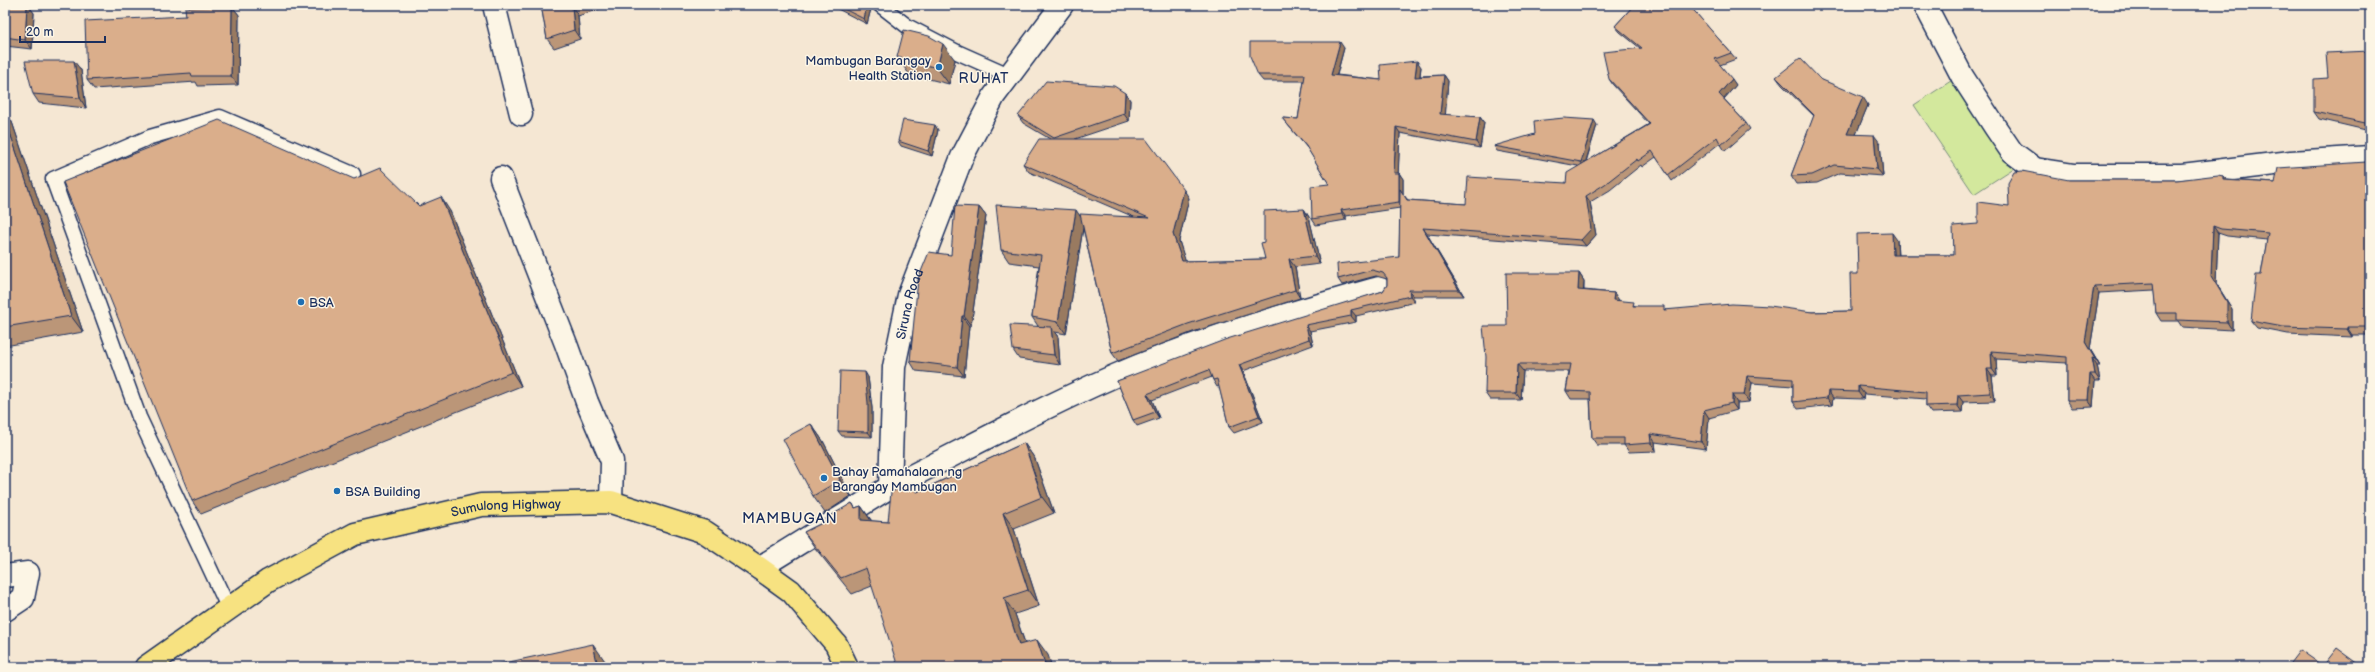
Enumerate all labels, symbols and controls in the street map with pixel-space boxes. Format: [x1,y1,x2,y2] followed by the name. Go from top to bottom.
[20,18,105,44] scale bar
[26,25,53,40] text: 20 m
[805,53,931,84] place label: Mambugan Barangay Health Station
[934,62,944,72] marker: Mambugan Barangay Health Station
[959,70,1009,87] district label: RUHAT
[893,267,927,341] street label: Siruna Road
[309,295,334,311] place label: BSA
[296,297,306,307] marker: BSA
[832,464,962,495] place label: Bahay Pamahalaan ng Barangay Mambugan
[819,473,829,483] marker: Bahay Pamahalaan ng Barangay Mambugan
[345,484,421,500] place label: BSA Building
[332,486,342,496] marker: BSA Building
[449,496,561,521] street label: Sumulong Highway
[742,509,838,528] district label: MAMBUGAN

